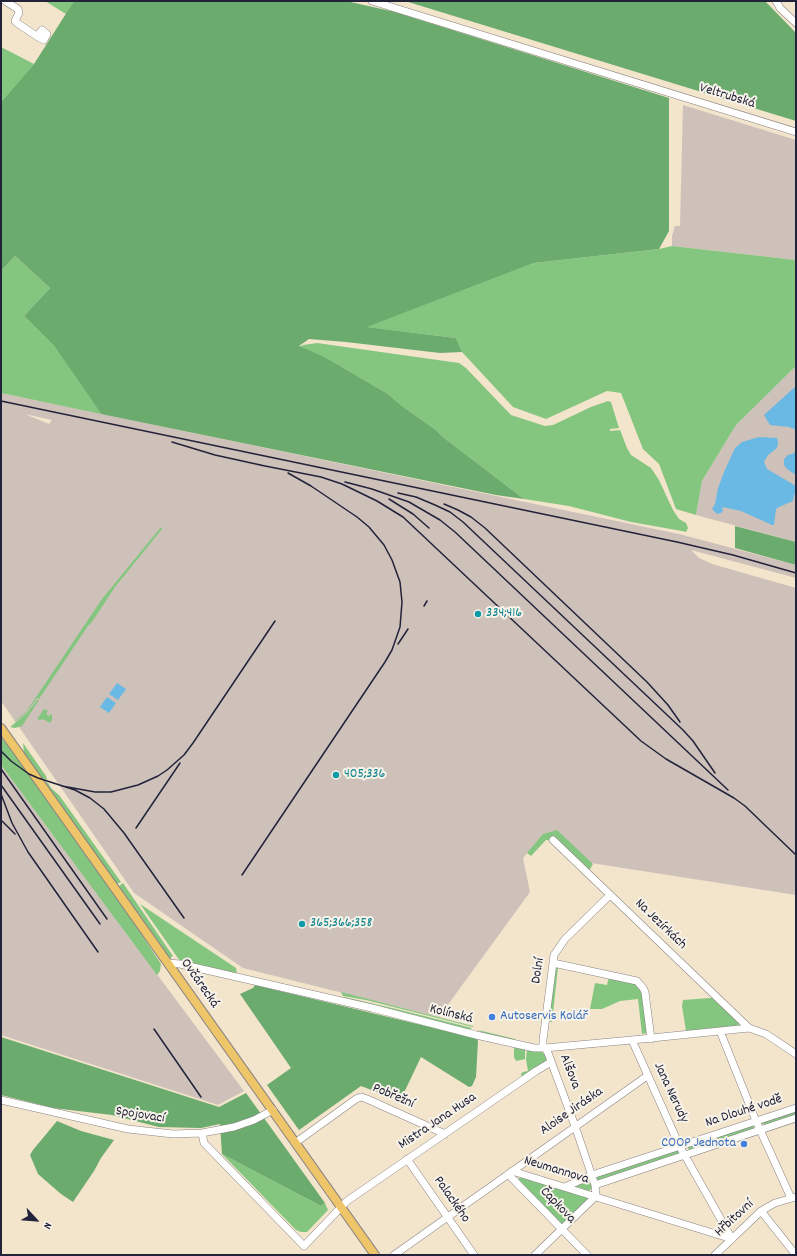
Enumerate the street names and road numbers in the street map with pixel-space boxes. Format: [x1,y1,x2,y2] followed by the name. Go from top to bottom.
[697,81,757,113] street label: Veltrubská
[630,896,690,954] street label: Na Jezírkách
[176,956,222,1012] street label: Ovčárecká
[529,957,549,985] street label: Dolní
[428,1002,474,1028] street label: Kolínská
[555,1052,583,1092] street label: Alšova
[649,1060,691,1126] street label: Jana Nerudy
[370,1081,416,1113] street label: Pobřežní
[537,1084,607,1140] street label: Aloise Jiráska
[396,1090,480,1154] street label: Mistra Jana Husa
[703,1092,785,1132] street label: Na Dlouhé vodě
[114,1104,166,1128] street label: Spojovací
[522,1153,590,1189] street label: Neumannova
[429,1174,473,1226] street label: Palackého
[536,1184,578,1228] street label: Čapkova
[712,1197,758,1241] street label: Hřbitovní

